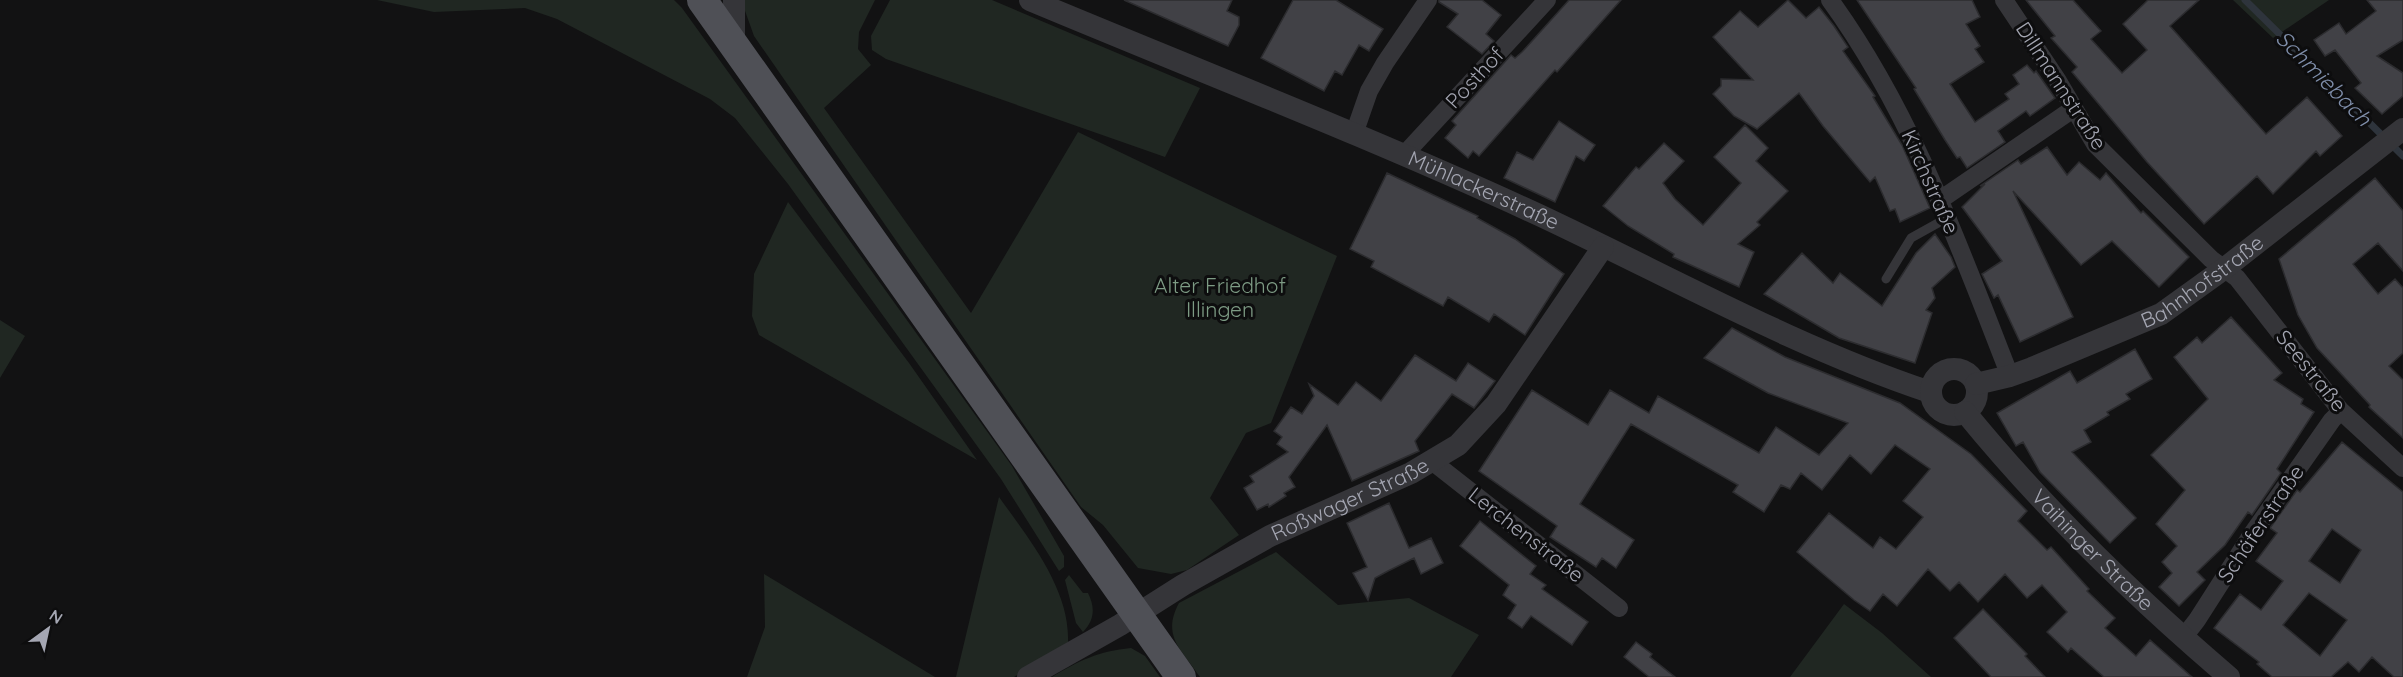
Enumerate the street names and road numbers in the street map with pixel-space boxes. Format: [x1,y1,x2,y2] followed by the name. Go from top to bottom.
[2011,17,2113,154] street label: Dillmannstraße
[1439,41,1509,113] street label: Posthof
[1896,126,1965,238] street label: Kirchstraße
[1405,145,1564,235] street label: Mühlackerstraße
[2137,229,2268,333] street label: Bahnhofstraße
[2271,324,2353,416] street label: Seestraße
[1267,451,1433,546] street label: Roßwager Straße
[2211,460,2309,587] street label: Schäferstraße
[1464,481,1590,587] street label: Lerchenstraße
[2026,483,2160,616] street label: Vaihinger Straße

